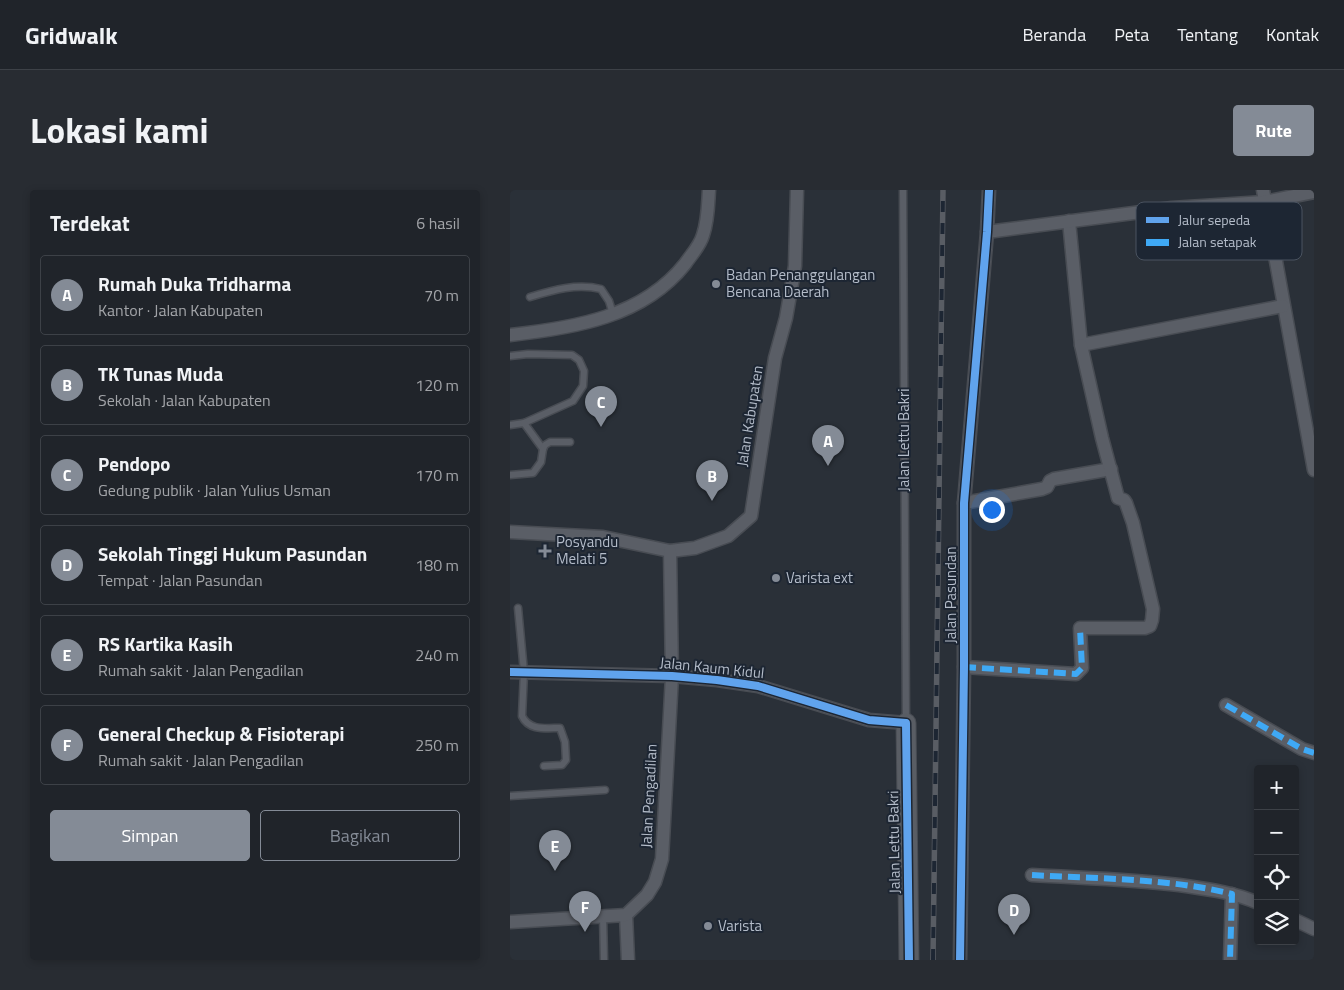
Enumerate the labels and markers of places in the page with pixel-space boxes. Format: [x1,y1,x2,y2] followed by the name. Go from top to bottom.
[726,263,875,303] place label: Badan Penanggulangan Bencana Daerah
[710,278,722,290] marker: Badan Penanggulangan Bencana Daerah
[585,386,617,427] pin: C
[812,425,844,466] pin: A
[696,460,728,501] pin: B
[556,530,618,570] place label: Posyandu Melati 5
[538,544,552,558] marker: Posyandu Melati 5
[786,566,854,589] place label: Varista ext
[770,572,782,584] marker: Varista ext
[539,830,571,871] pin: E
[569,891,601,932] pin: F
[998,894,1030,935] pin: D
[718,914,763,937] place label: Varista
[702,920,714,932] marker: Varista

